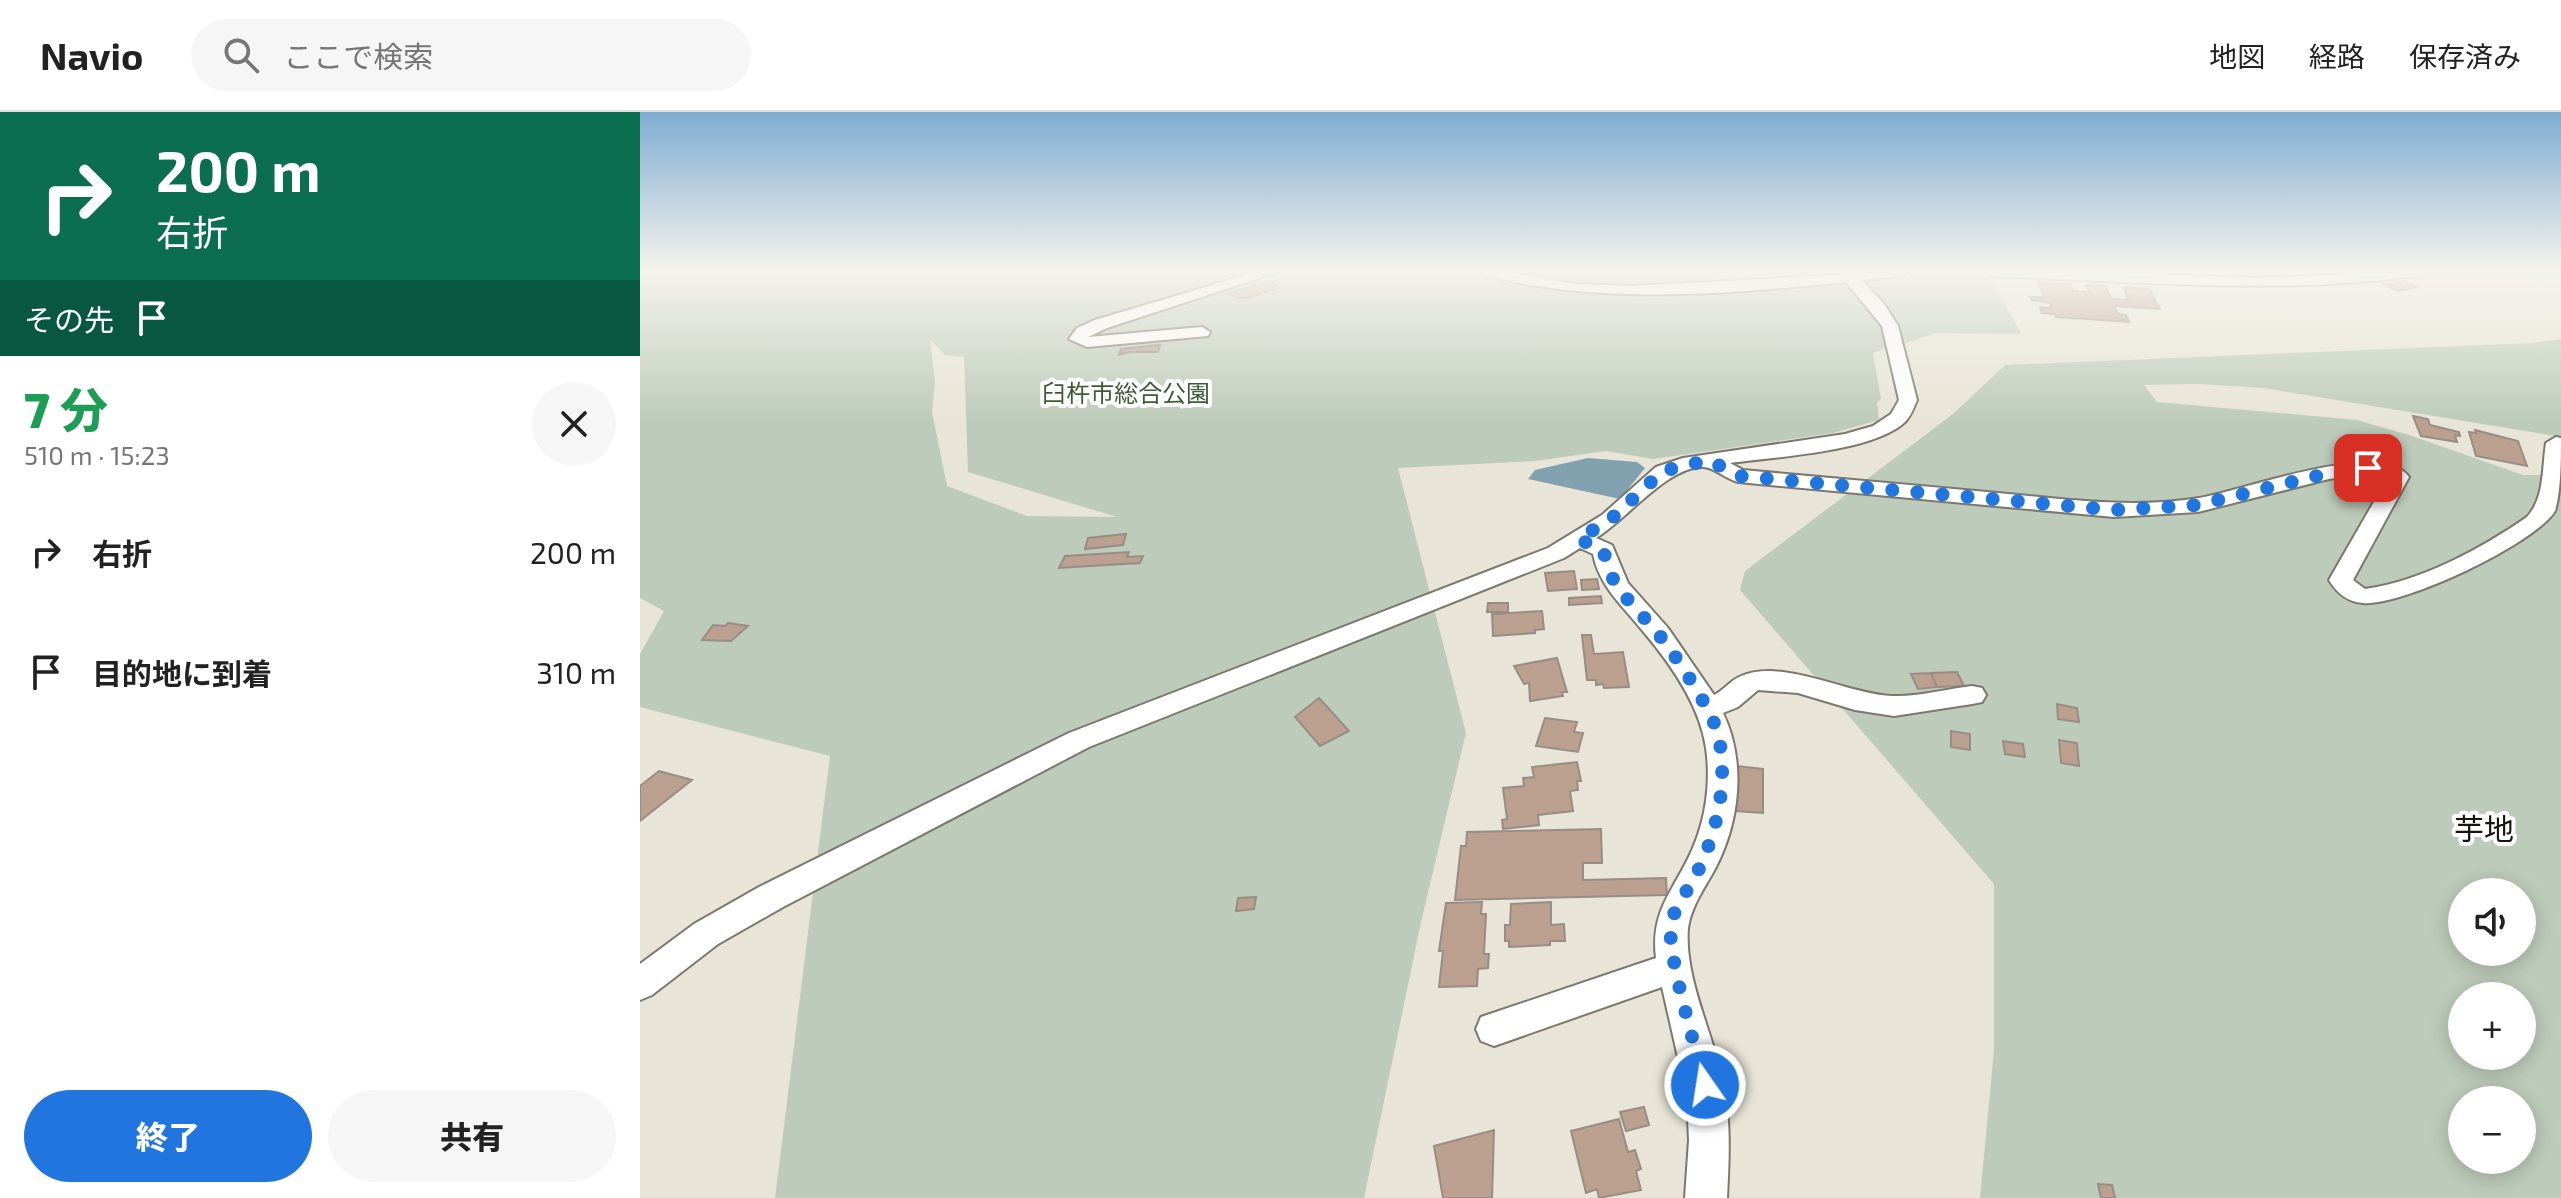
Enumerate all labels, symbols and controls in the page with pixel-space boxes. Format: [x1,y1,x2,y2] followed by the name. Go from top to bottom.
[191,19,751,91] search box
[40,32,143,78] text: Navio
[219,33,263,77] icon: search
[283,38,433,74] text: ここで検索
[2209,39,2265,73] text: 地図
[2309,39,2365,73] text: 経路
[2409,39,2521,73] text: 保存済み
[156,136,321,203] text: 200 m
[24,144,128,248] icon: right
[156,210,228,253] text: 右折
[130,296,174,340] icon: arrive
[24,301,114,337] text: その先
[1042,378,1210,407] park label: 臼杵市総合公園
[24,380,108,438] text: 7 分
[532,382,616,466] button: close
[2334,434,2402,502] pin
[24,439,170,470] text: 510 m · 15:23
[2346,446,2390,490] icon: arrive
[24,530,68,574] icon: right
[530,534,616,570] text: 200 m
[92,535,152,571] text: 右折
[24,650,68,694] icon: arrive
[536,654,616,690] text: 310 m
[92,655,272,691] text: 目的地に到着
[2454,810,2514,846] district label: 芋地
[2448,878,2536,1174] map controls
[2448,878,2536,966] button: sound
[2448,982,2536,1070] button: +
[1663,1043,1747,1127] position arrow
[2448,1086,2536,1174] button: −
[24,1090,312,1182] button: 終了
[328,1090,616,1182] button: 共有

